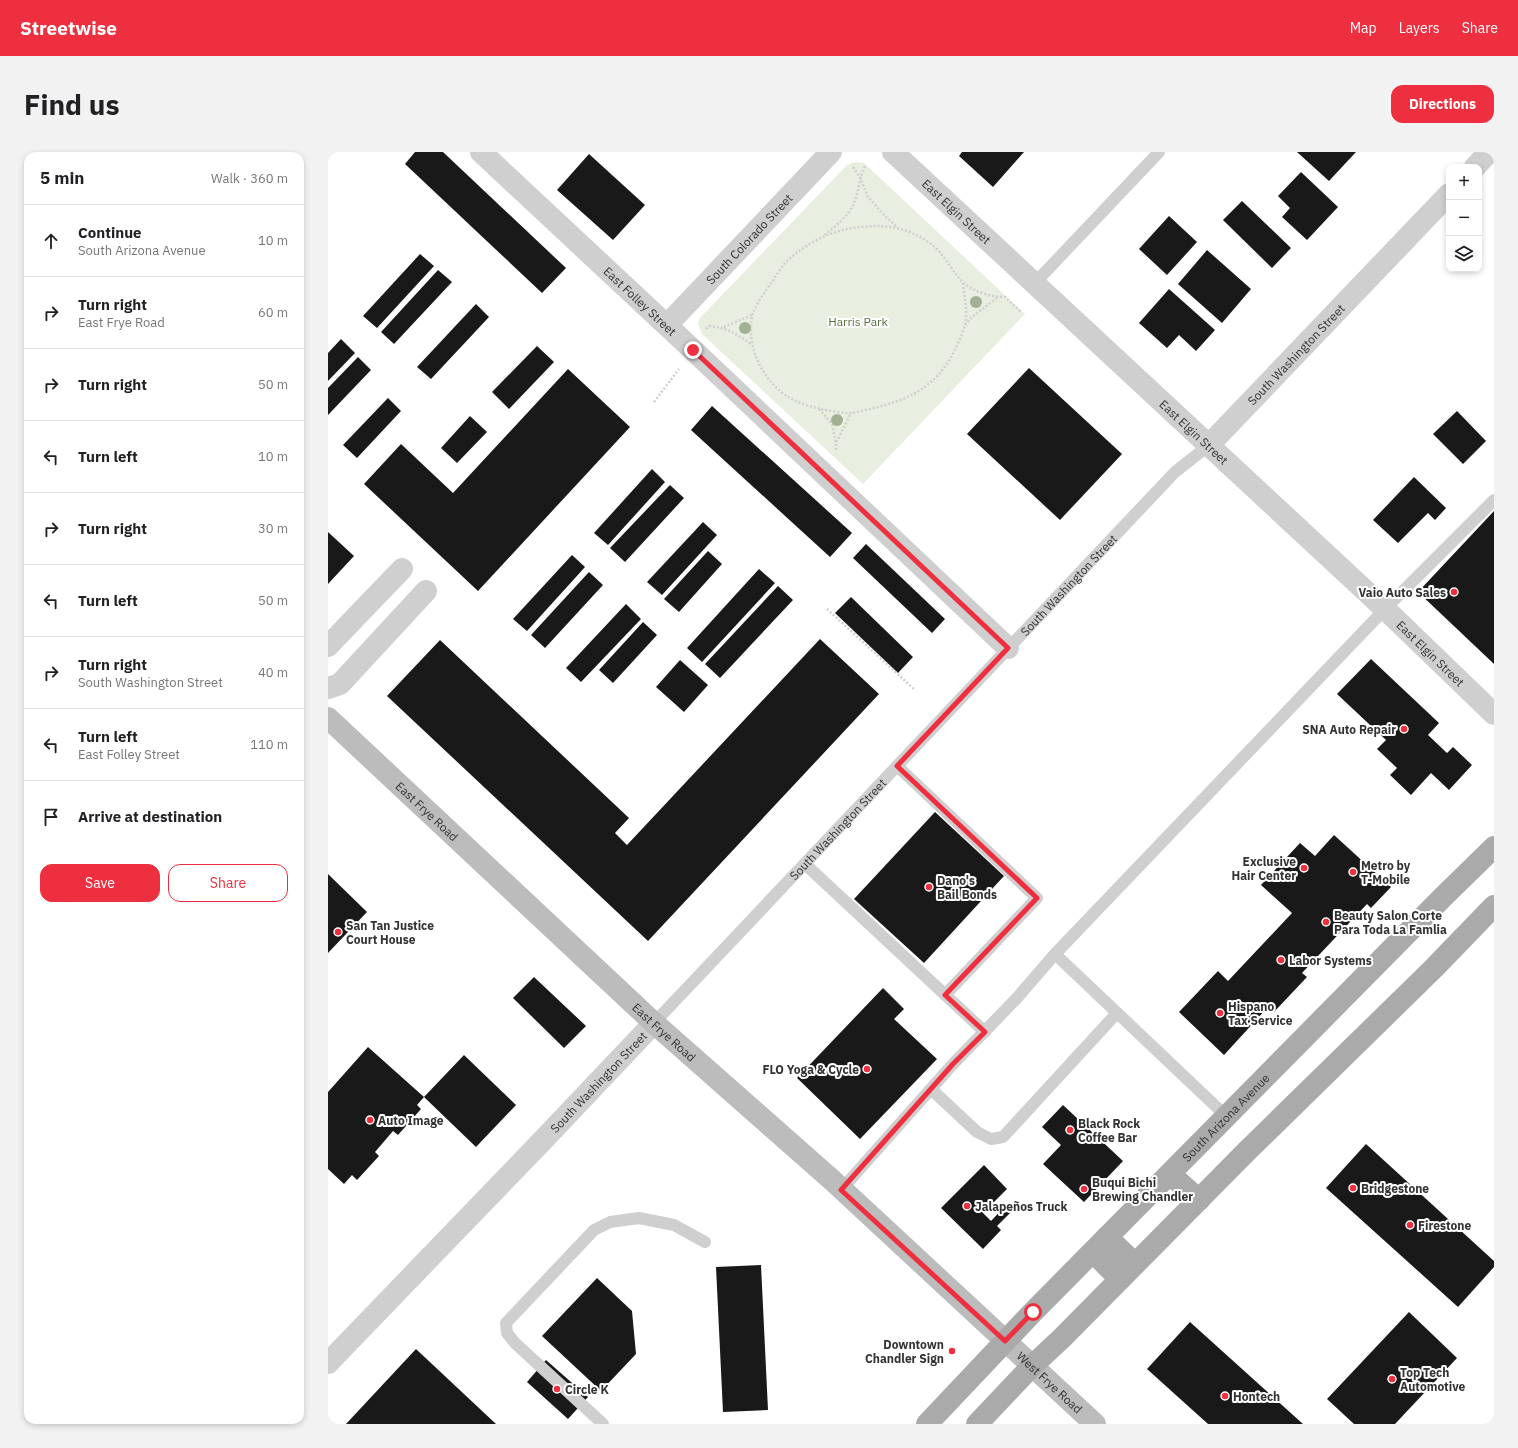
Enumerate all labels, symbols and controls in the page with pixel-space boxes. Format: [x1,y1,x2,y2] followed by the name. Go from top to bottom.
[20,16,117,40] text: Streetwise
[1350,19,1377,37] text: Map
[1399,19,1440,37] text: Layers
[1462,19,1498,37] text: Share
[1391,85,1494,123] button: Directions
[24,86,120,123] text: Find us
[1446,164,1482,272] map controls
[1446,164,1482,200] button: +
[40,167,84,189] text: 5 min
[211,170,288,187] text: Walk · 360 m
[919,176,994,247] street label: East Elgin Street
[703,190,795,287] street label: South Colorado Street
[1446,200,1482,236] button: −
[78,223,142,242] text: Continue
[40,230,62,252] icon: ahead
[258,232,288,249] text: 10 m
[1446,236,1482,272] button: layers
[78,242,206,259] text: South Arizona Avenue
[601,263,680,338] street label: East Folley Street
[78,295,147,314] text: Turn right
[1244,301,1347,408] street label: South Washington Street
[40,302,62,324] icon: right
[258,304,288,321] text: 60 m
[78,314,165,331] text: East Frye Road
[828,314,889,329] park label: Harris Park
[684,341,702,359] route end
[40,374,62,396] icon: right
[78,375,147,394] text: Turn right
[258,376,288,393] text: 50 m
[1157,396,1232,467] street label: East Elgin Street
[40,446,62,468] icon: left
[78,447,138,466] text: Turn left
[258,448,288,465] text: 10 m
[40,518,62,540] icon: right
[78,519,147,538] text: Turn right
[258,520,288,537] text: 30 m
[1017,531,1120,639] street label: South Washington Street
[1359,585,1446,600] place label: Vaio Auto Sales
[1449,587,1459,597] marker: Vaio Auto Sales
[40,590,62,612] icon: left
[78,591,138,610] text: Turn left
[258,592,288,609] text: 50 m
[1394,617,1468,689] street label: East Elgin Street
[78,655,147,674] text: Turn right
[40,662,62,684] icon: right
[258,664,288,681] text: 40 m
[78,674,223,691] text: South Washington Street
[1302,722,1396,737] place label: SNA Auto Repair
[1399,724,1409,734] marker: SNA Auto Repair
[78,727,138,746] text: Turn left
[40,734,62,756] icon: left
[250,736,288,753] text: 110 m
[78,746,180,763] text: East Folley Street
[786,775,889,883] street label: South Washington Street
[393,778,462,844] street label: East Frye Road
[40,806,62,828] icon: arrive
[78,807,222,826] text: Arrive at destination
[1232,854,1296,883] place label: Exclusive Hair Center
[1361,858,1411,887] place label: Metro by T-Mobile
[1299,863,1309,873] marker: Exclusive Hair Center
[40,864,160,902] button: Save
[168,864,288,902] button: Share
[1348,867,1358,877] marker: Metro by T-Mobile
[937,873,997,902] place label: Dano's Bail Bonds
[924,882,934,892] marker: Dano's Bail Bonds
[1334,908,1447,937] place label: Beauty Salon Corte Para Toda La Famlia
[1321,917,1331,927] marker: Beauty Salon Corte Para Toda La Famlia
[346,918,434,947] place label: San Tan Justice Court House
[333,927,343,937] marker: San Tan Justice Court House
[1289,953,1372,968] place label: Labor Systems
[1276,955,1286,965] marker: Labor Systems
[629,999,699,1064] street label: East Frye Road
[1228,999,1293,1028] place label: Hispano Tax Service
[1215,1008,1225,1018] marker: Hispano Tax Service
[547,1028,650,1136] street label: South Washington Street
[762,1062,859,1077] place label: FLO Yoga & Cycle
[862,1064,872,1074] marker: FLO Yoga & Cycle
[1179,1070,1272,1164] street label: South Arizona Avenue
[378,1113,444,1128] place label: Auto Image
[365,1115,375,1125] marker: Auto Image
[1078,1116,1140,1145] place label: Black Rock Coffee Bar
[1065,1125,1075,1135] marker: Black Rock Coffee Bar
[1092,1175,1193,1204] place label: Buqui Bichi Brewing Chandler
[1361,1181,1429,1196] place label: Bridgestone
[1348,1183,1358,1193] marker: Bridgestone
[1079,1184,1089,1194] marker: Buqui Bichi Brewing Chandler
[975,1199,1068,1214] place label: Jalapeños Truck
[962,1201,972,1211] marker: Jalapeños Truck
[1418,1218,1471,1233] place label: Firestone
[1405,1220,1415,1230] marker: Firestone
[1024,1303,1042,1321] route start
[865,1337,944,1366] place label: Downtown Chandler Sign
[947,1346,957,1356] marker: Downtown Chandler Sign
[1014,1348,1086,1416] street label: West Frye Road
[1400,1365,1466,1394] place label: Top Tech Automotive
[1387,1374,1397,1384] marker: Top Tech Automotive
[565,1382,609,1397] place label: Circle K
[552,1384,562,1394] marker: Circle K
[1233,1389,1280,1404] place label: Hontech
[1220,1391,1230,1401] marker: Hontech

